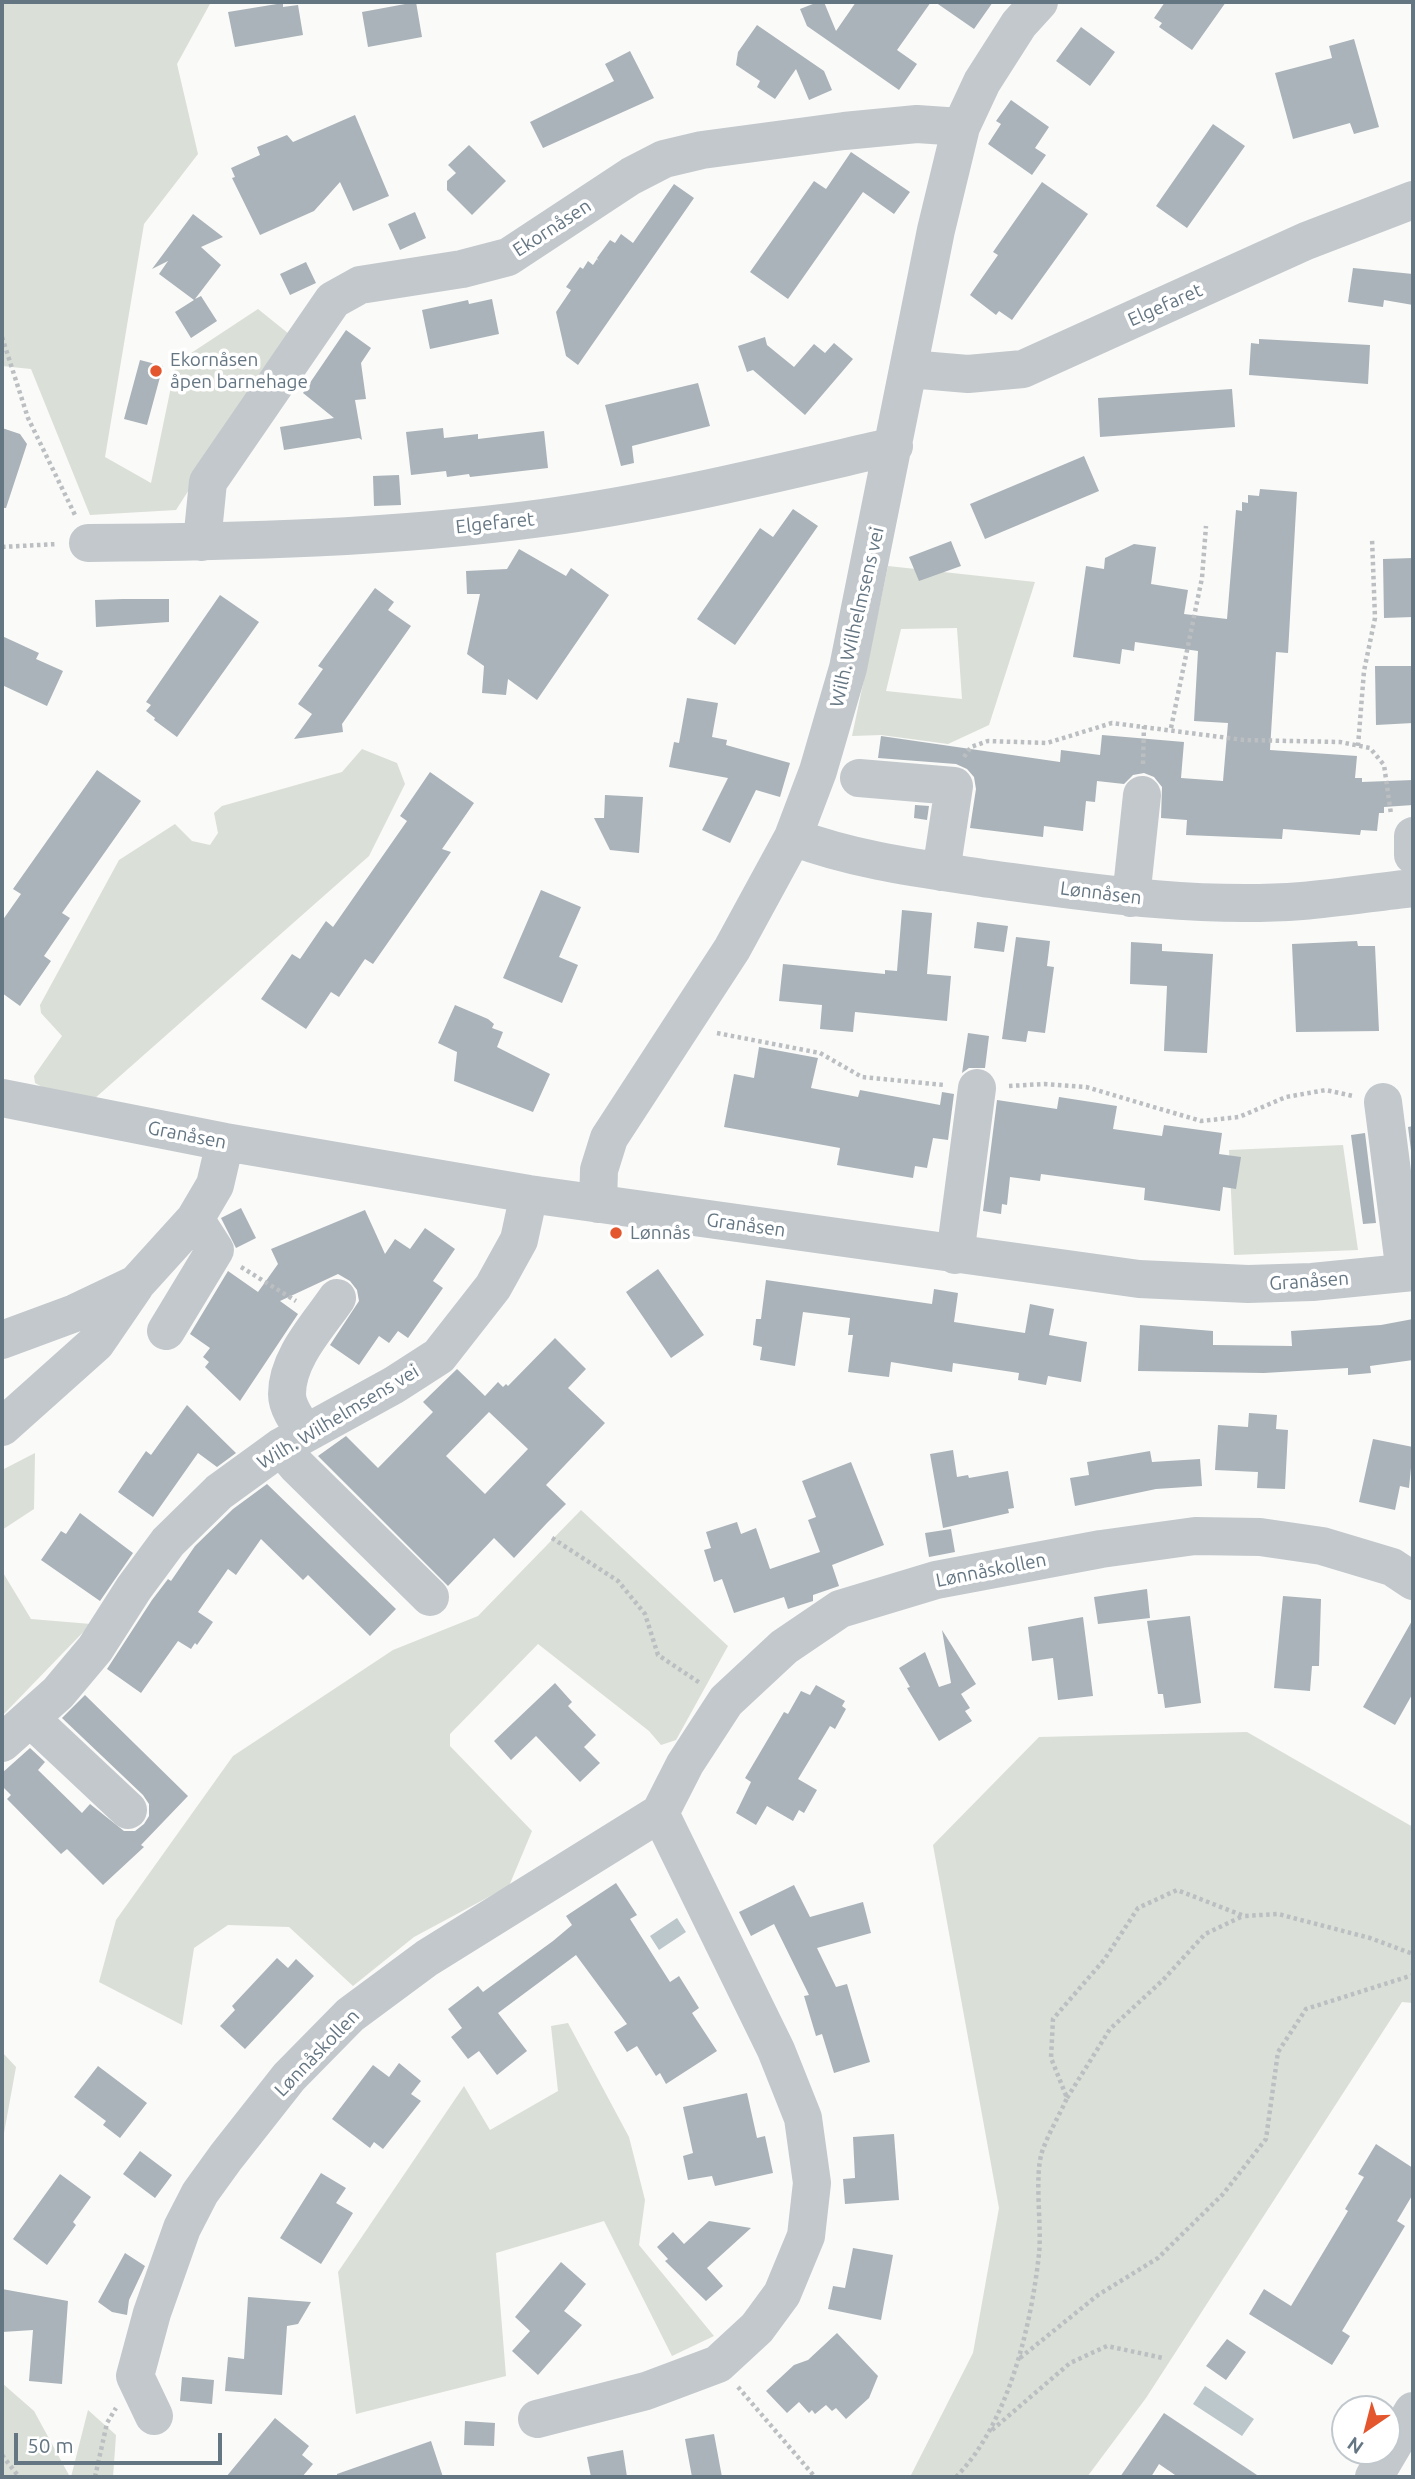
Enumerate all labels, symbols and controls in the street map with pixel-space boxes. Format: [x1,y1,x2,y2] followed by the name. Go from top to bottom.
[509,194,595,262] street label: Ekornåsen
[1124,278,1206,332] street label: Elgefaret
[170,349,308,393] place label: Ekornåsen åpen barnehage
[148,363,164,379] marker: Ekornåsen åpen barnehage
[454,508,536,538] street label: Elgefaret
[825,525,889,709] street label: Wilh. Wilhelmsens vei
[1059,877,1143,909] street label: Lønnåsen
[146,1116,228,1154] street label: Granåsen
[705,1208,787,1242] street label: Granåsen
[630,1222,690,1244] place label: Lønnås
[608,1225,624,1241] marker: Lønnås
[1268,1267,1350,1295] street label: Granåsen
[253,1360,423,1474] street label: Wilh. Wilhelmsens vei
[934,1548,1048,1592] street label: Lønnåskollen
[270,2005,364,2101] street label: Lønnåskollen
[1331,2395,1401,2465] north arrow
[18,2420,226,2464] scale bar
[1343,2432,1367,2459] text: N
[27,2433,74,2457] text: 50 m

